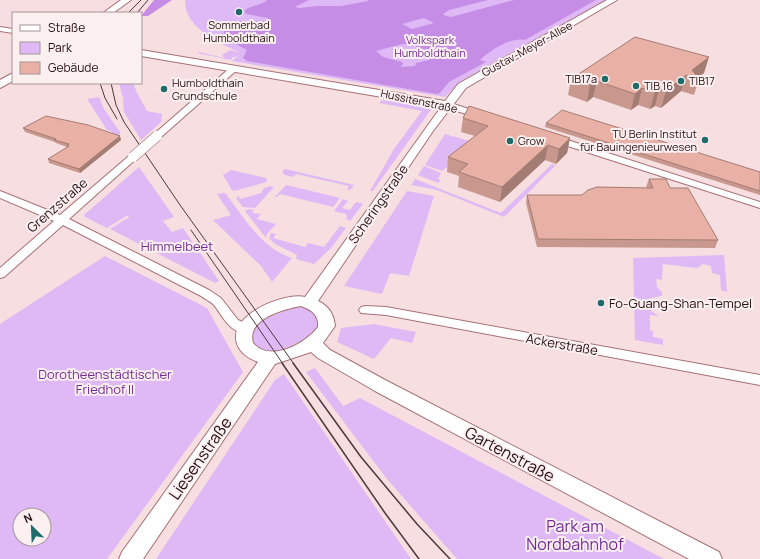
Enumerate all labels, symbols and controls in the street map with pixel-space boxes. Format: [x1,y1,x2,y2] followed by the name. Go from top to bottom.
[234,7,244,17] marker: Sommerbad Humboldthain
[12,12,142,84] legend
[203,17,275,45] place label: Sommerbad Humboldthain
[479,17,575,80] street label: Gustav-Meyer-Allee
[48,19,85,36] text: Straße
[394,32,466,60] park label: Volkspark Humboldthain
[48,39,73,56] text: Park
[48,59,99,76] text: Gebäude
[565,71,597,86] place label: TIB17a
[689,73,715,88] place label: TIB17
[600,74,610,84] marker: TIB17a
[172,75,244,103] place label: Humboldthain Grundschule
[676,76,686,86] marker: TIB17
[644,78,673,93] place label: TIB 16
[631,81,641,91] marker: TIB 16
[159,84,169,94] marker: Humboldthain Grundschule
[379,85,459,116] street label: Hussitenstraße
[580,126,697,154] place label: TU Berlin Institut für Bauingenieurwesen
[518,133,545,148] place label: Grow
[700,135,710,145] marker: TU Berlin Institut für Bauingenieurwesen
[505,136,515,146] marker: Grow
[344,161,412,247] street label: Scheringstraße
[23,173,91,236] street label: Grenzstraße
[141,237,213,255] park label: Himmelbeet
[609,294,752,312] place label: Fo-Guang-Shan-Tempel
[596,298,606,308] marker: Fo-Guang-Shan-Tempel
[525,329,600,359] street label: Ackerstraße
[38,365,172,398] park label: Dorotheenstädtischer Friedhof II
[163,412,237,504] street label: Liesenstraße
[461,421,559,487] street label: Gartenstraße
[12,507,52,547] north arrow
[21,509,34,526] text: N
[526,515,624,555] park label: Park am Nordbahnhof

